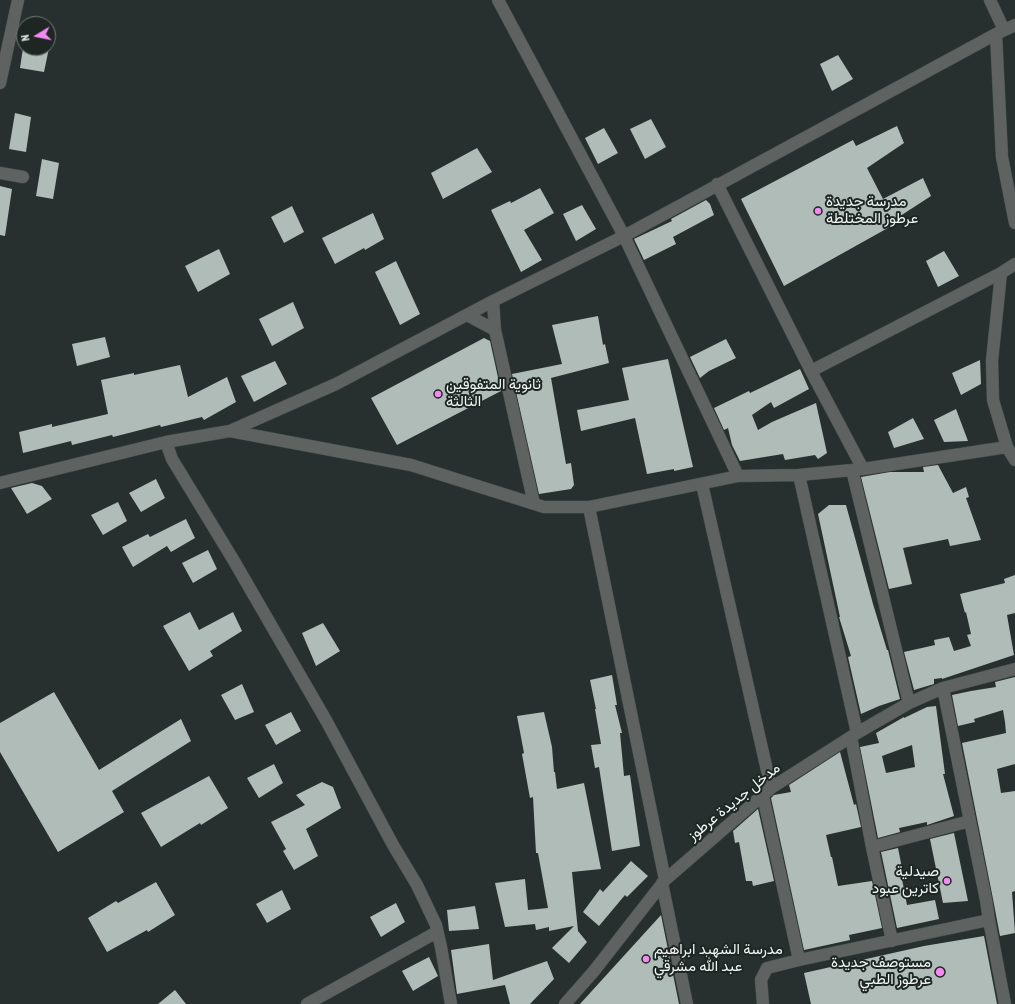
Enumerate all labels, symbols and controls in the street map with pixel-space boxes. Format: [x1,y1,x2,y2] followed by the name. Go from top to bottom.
[16,16,56,56] north arrow
[18,34,33,42] text: N
[826,193,918,228] place label: مدرسة جديدة عرطوز المختلطة
[813,206,823,216] marker: مدرسة جديدة عرطوز المختلطة
[446,376,541,411] place label: ثانوية المتفوقين الثالثة
[433,389,443,399] marker: ثانوية المتفوقين الثالثة
[684,759,784,845] street label: مدخل جديدة عرطوز
[872,863,939,898] place label: صيدلية كاترين عبود
[942,876,952,886] marker: صيدلية كاترين عبود
[654,941,783,976] place label: مدرسة الشهيد ابراهيم عبد الله مشرقي
[641,954,651,964] marker: مدرسة الشهيد ابراهيم عبد الله مشرقي
[831,954,931,989] place label: مستوصف جديدة عرطوز الطبي
[934,966,946,978] marker: مستوصف جديدة عرطوز الطبي

